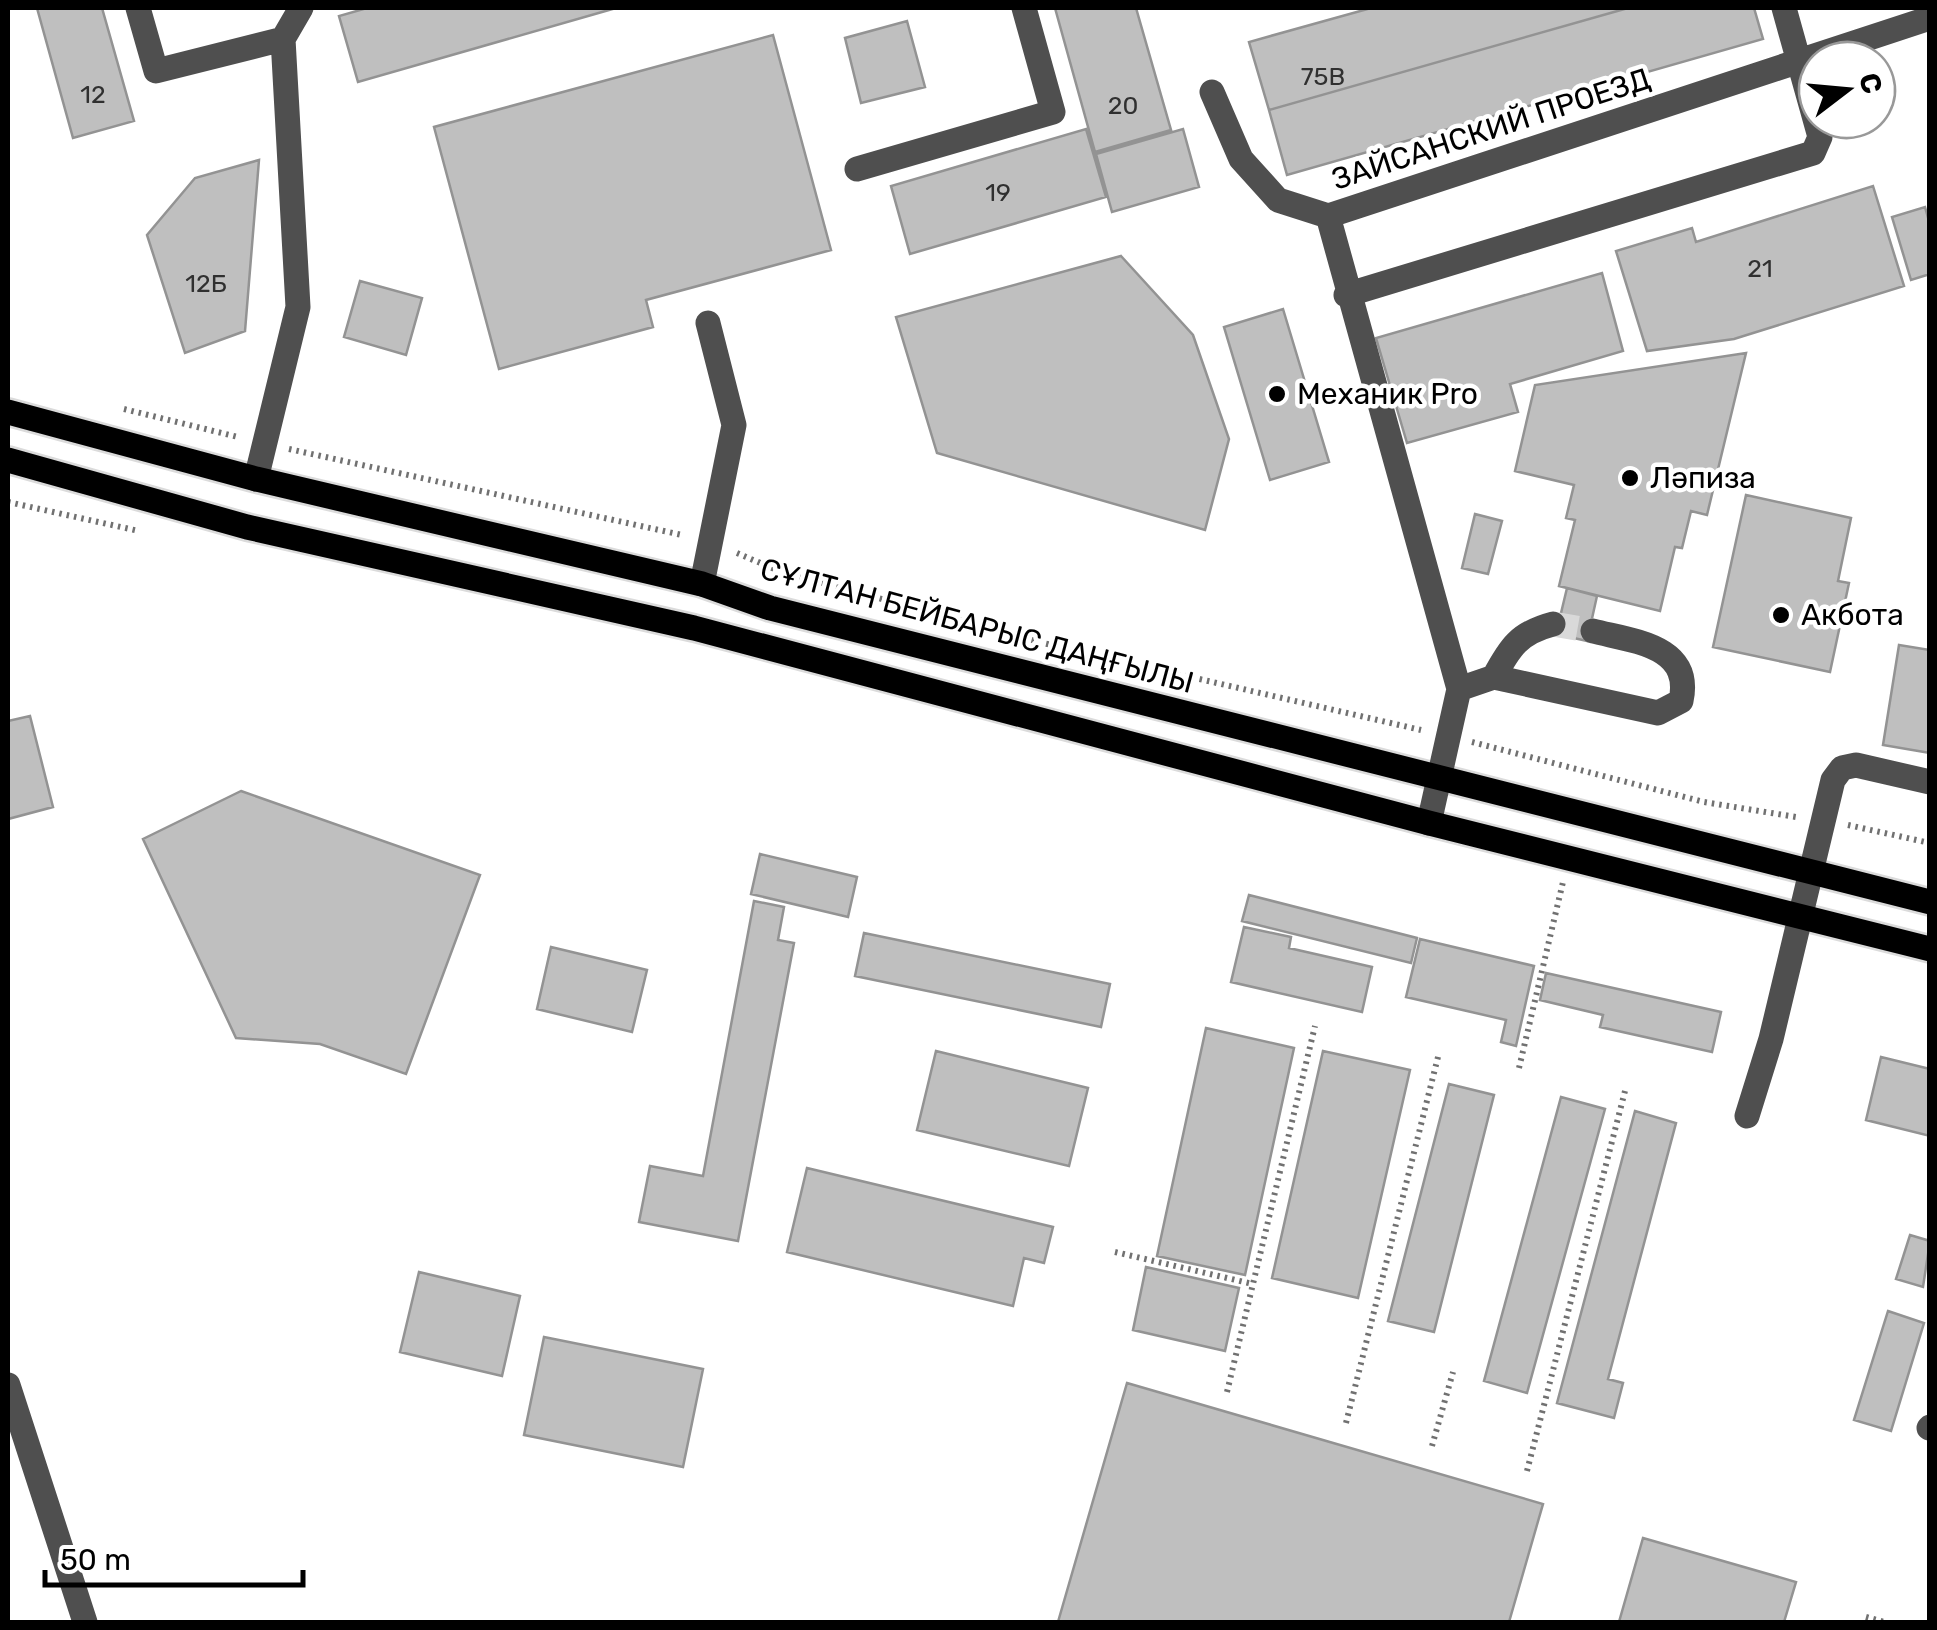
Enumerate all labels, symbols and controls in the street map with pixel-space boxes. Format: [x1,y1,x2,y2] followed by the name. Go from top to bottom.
[1797,40,1897,140] north arrow
[1327,60,1655,198] street label: ЗАЙСАНСКИЙ ПРОЕЗД
[1301,62,1345,91] house number: 75В
[1852,69,1889,97] text: С
[80,80,106,109] house number: 12
[1108,91,1138,120] house number: 20
[985,178,1011,207] house number: 19
[1747,254,1773,283] house number: 21
[185,269,227,298] house number: 12Б
[1297,376,1478,412] place label: Механик Pro
[1266,383,1288,405] marker: Механик Pro
[1650,460,1756,496] place label: Ләпиза
[1619,467,1641,489] marker: Ләпиза
[756,551,1198,701] street label: СҰЛТАН БЕЙБАРЫС ДАҢҒЫЛЫ
[1801,597,1904,633] place label: Акбота
[1770,604,1792,626] marker: Акбота
[45,1525,302,1587] scale bar
[60,1542,131,1578] text: 50 m

